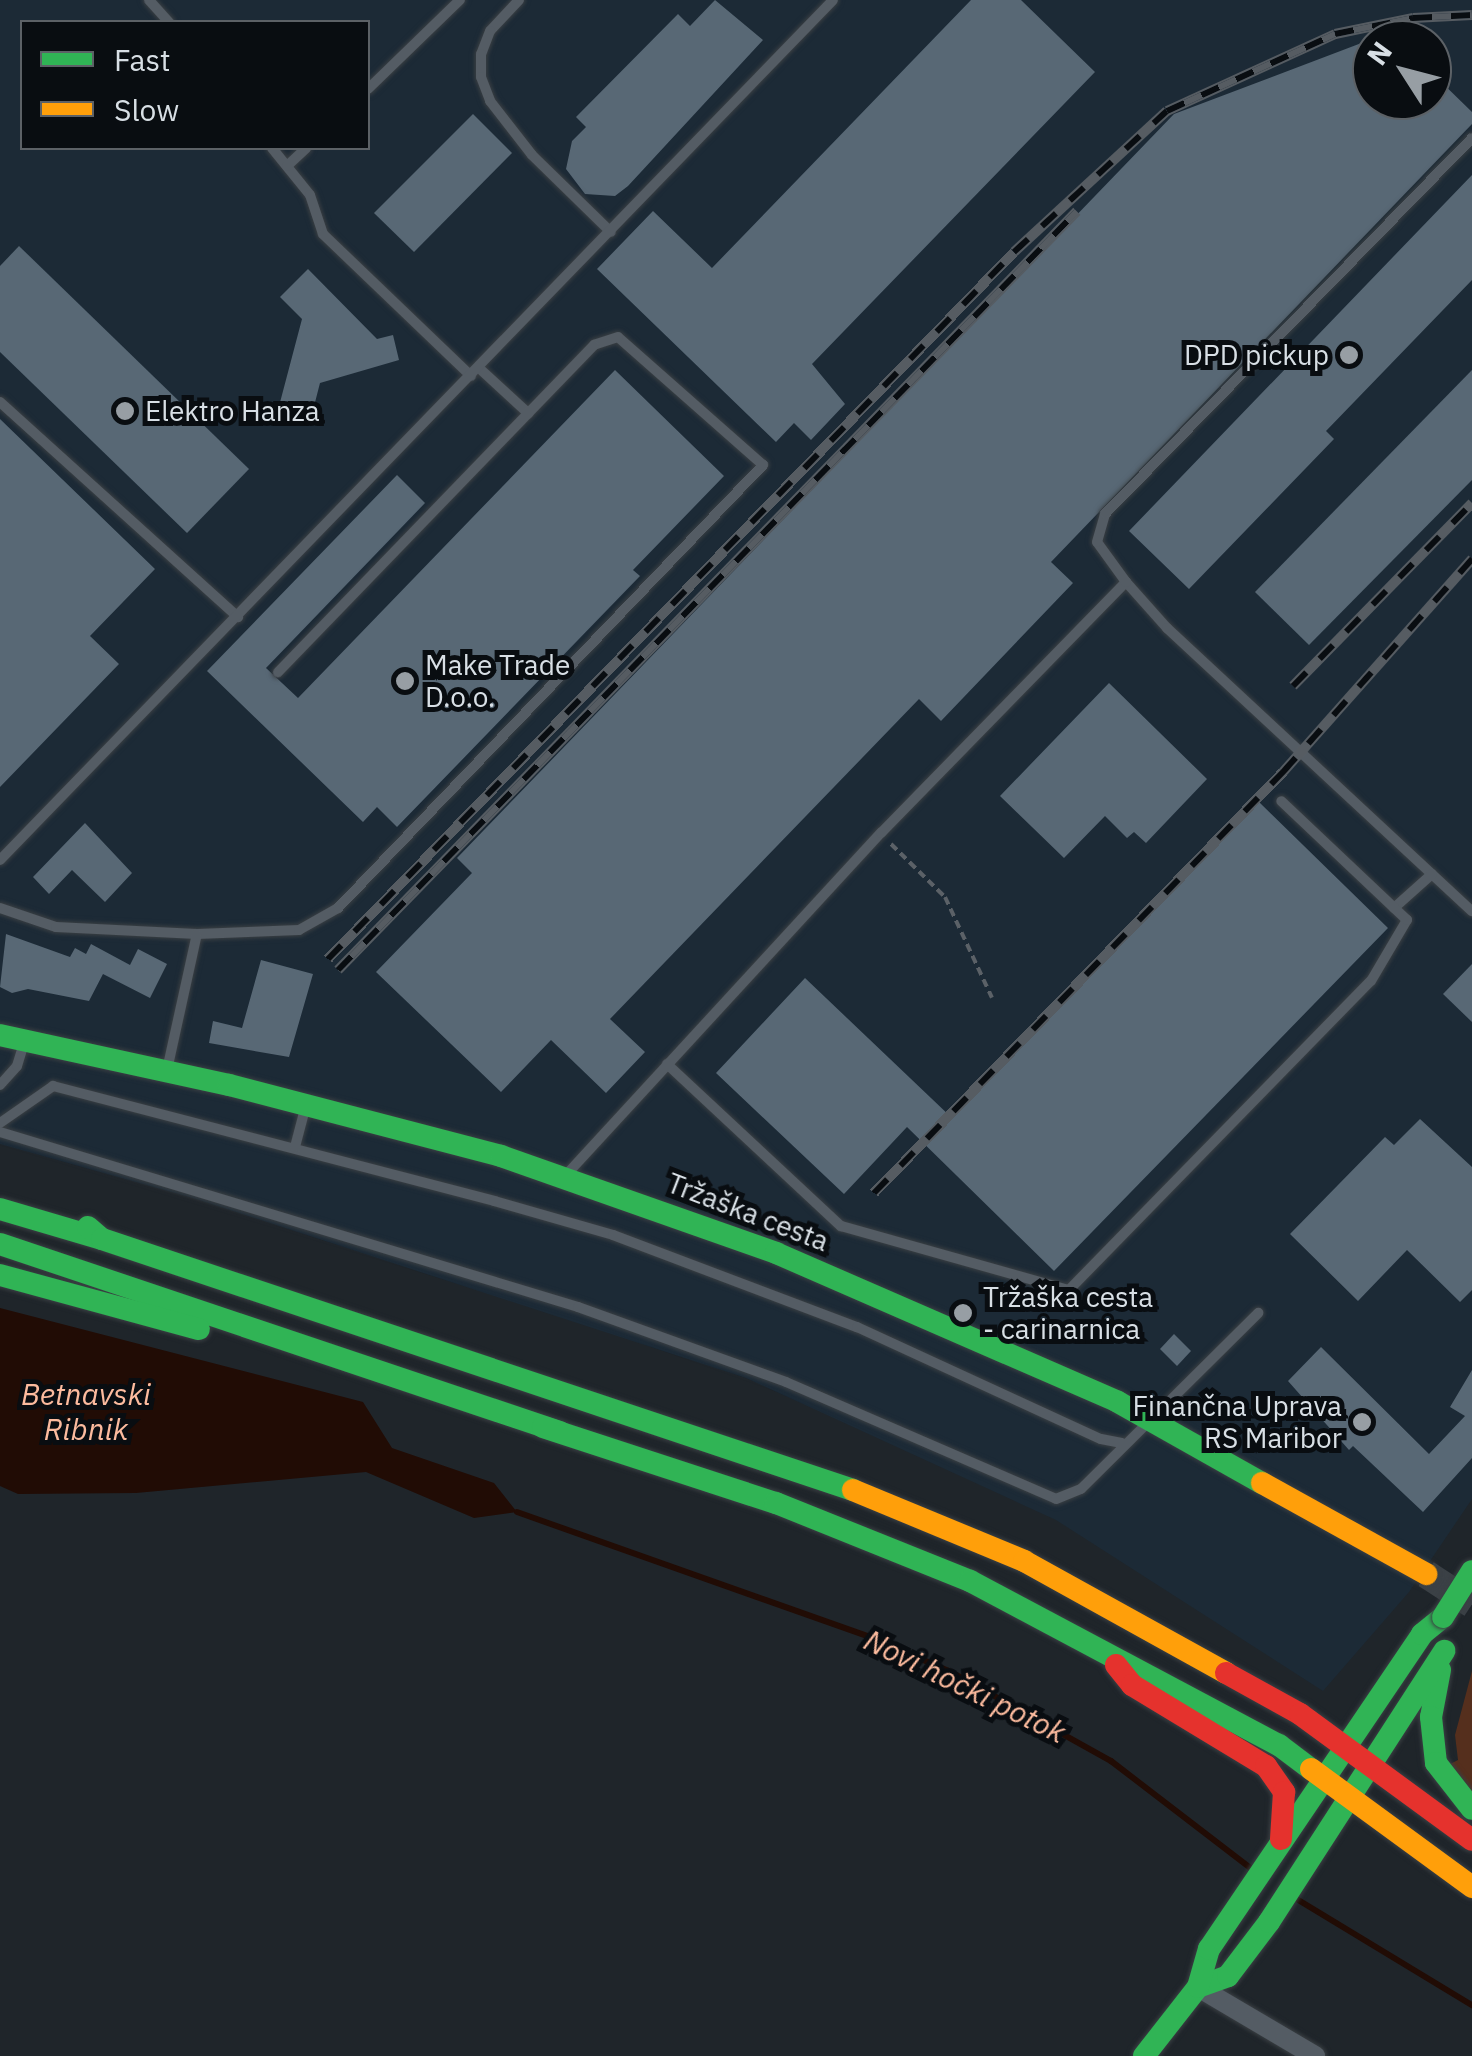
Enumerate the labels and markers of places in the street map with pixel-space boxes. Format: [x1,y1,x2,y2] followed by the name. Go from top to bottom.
[1184,338,1329,372] place label: DPD pickup
[1338,344,1360,366] marker: DPD pickup
[145,394,320,428] place label: Elektro Hanza
[114,400,136,422] marker: Elektro Hanza
[425,648,570,714] place label: Make Trade D.o.o.
[394,670,416,692] marker: Make Trade D.o.o.
[983,1280,1153,1346] place label: Tržaška cesta - carinarnica
[952,1302,974,1324] marker: Tržaška cesta - carinarnica
[1132,1389,1342,1455] place label: Finančna Uprava RS Maribor
[1351,1411,1373,1433] marker: Finančna Uprava RS Maribor

